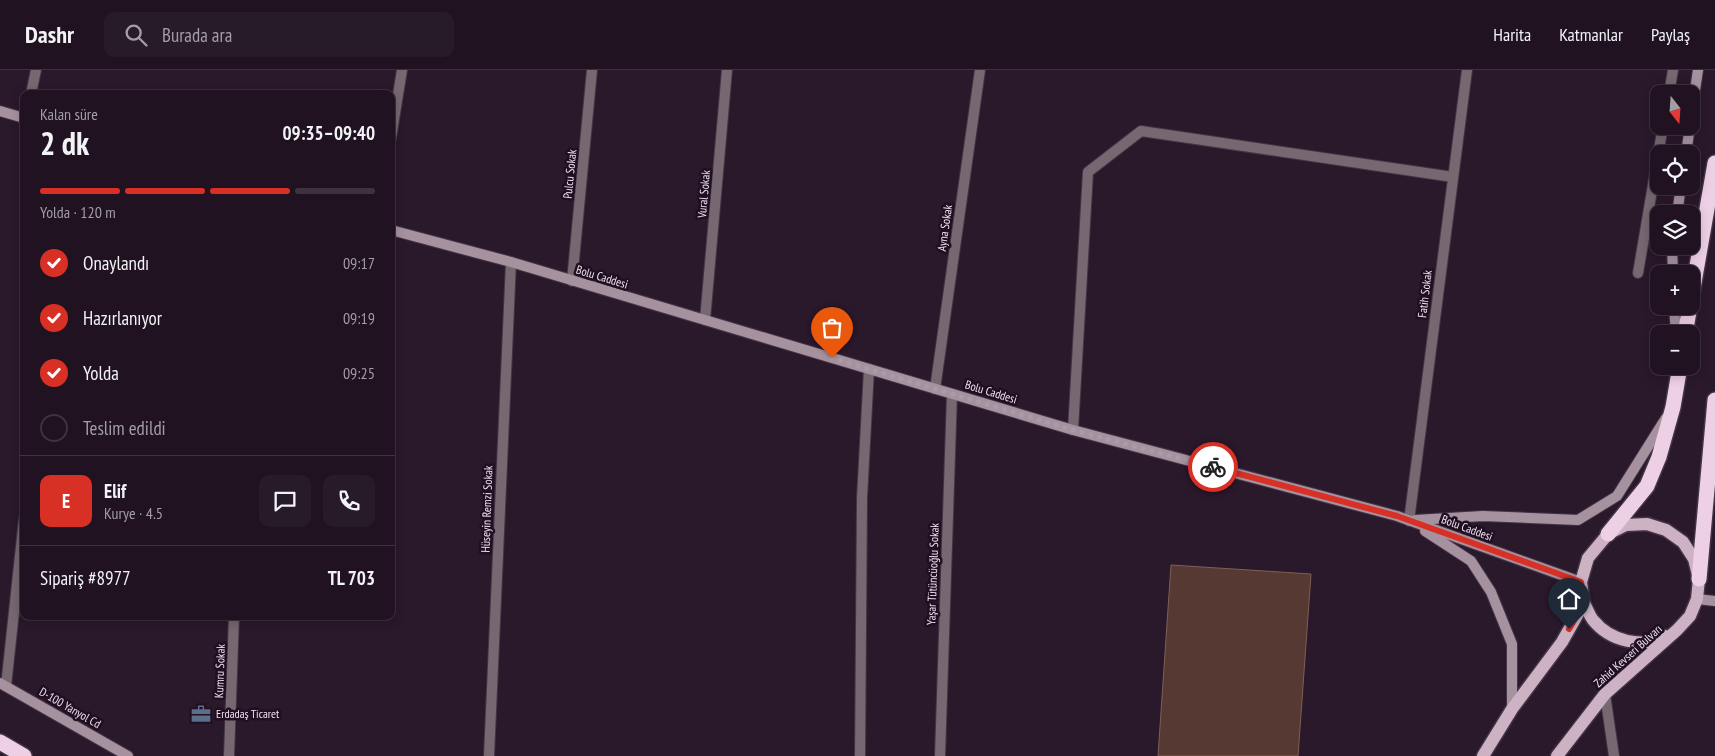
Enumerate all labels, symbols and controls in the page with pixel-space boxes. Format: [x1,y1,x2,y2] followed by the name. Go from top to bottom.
[104,12,454,57] search box
[25,19,74,50] text: Dashr
[122,21,150,49] icon: search
[162,23,232,47] text: Burada ara
[1493,23,1531,46] text: Harita
[1559,23,1623,46] text: Katmanlar
[1651,23,1690,46] text: Paylaş
[1650,85,1700,135] north arrow
[1650,85,1700,375] map controls
[40,104,98,124] text: Kalan süre
[282,121,375,145] text: 09:35–09:40
[40,122,89,164] text: 2 dk
[1650,145,1700,195] button: locate
[559,148,580,199] street label: Pulcu Sokak
[694,169,713,220] street label: Vural Sokak
[40,202,116,222] text: Yolda · 120 m
[934,203,955,252] street label: Ayna Sokak
[1650,205,1700,255] button: layers
[40,249,68,277] icon: check
[83,251,149,275] text: Onaylandı
[343,253,375,273] text: 09:17
[574,262,630,292] street label: Bolu Caddesi
[1650,265,1700,315] button: +
[1414,269,1435,319] street label: Fatih Sokak
[40,304,68,332] icon: check
[83,306,162,330] text: Hazırlanıyor
[811,307,853,358] pin
[343,308,375,328] text: 09:19
[818,314,846,342] icon: bag
[1650,325,1700,375] button: −
[40,359,68,387] icon: check
[83,361,119,385] text: Yolda
[343,363,375,383] text: 09:25
[963,377,1019,407] street label: Bolu Caddesi
[83,416,166,440] text: Teslim edildi
[1188,442,1238,492] courier
[1199,453,1227,481] icon: bike
[477,465,496,553] street label: Hüseyin Remzi Sokak
[259,475,311,527] button: chat
[323,475,375,527] button: phone
[104,479,126,503] text: Elif
[62,489,70,513] text: E
[104,503,163,523] text: Kurye · 4.5
[1439,511,1495,544] street label: Bolu Caddesi
[923,522,942,625] street label: Yaşar Tütüncüoğlu Sokak
[40,566,131,590] text: Sipariş #8977
[328,566,375,590] text: TL 703
[1548,578,1590,629] pin
[1555,585,1583,613] icon: home
[1590,621,1665,690] street label: Zahid Kevseri Bulvarı
[211,643,228,698] street label: Kumru Sokak
[37,684,104,731] street label: D-100 Yanyol Cd
[190,703,212,725] office icon: Erdadaş Ticaret
[216,706,280,721] place label: Erdadaş Ticaret

